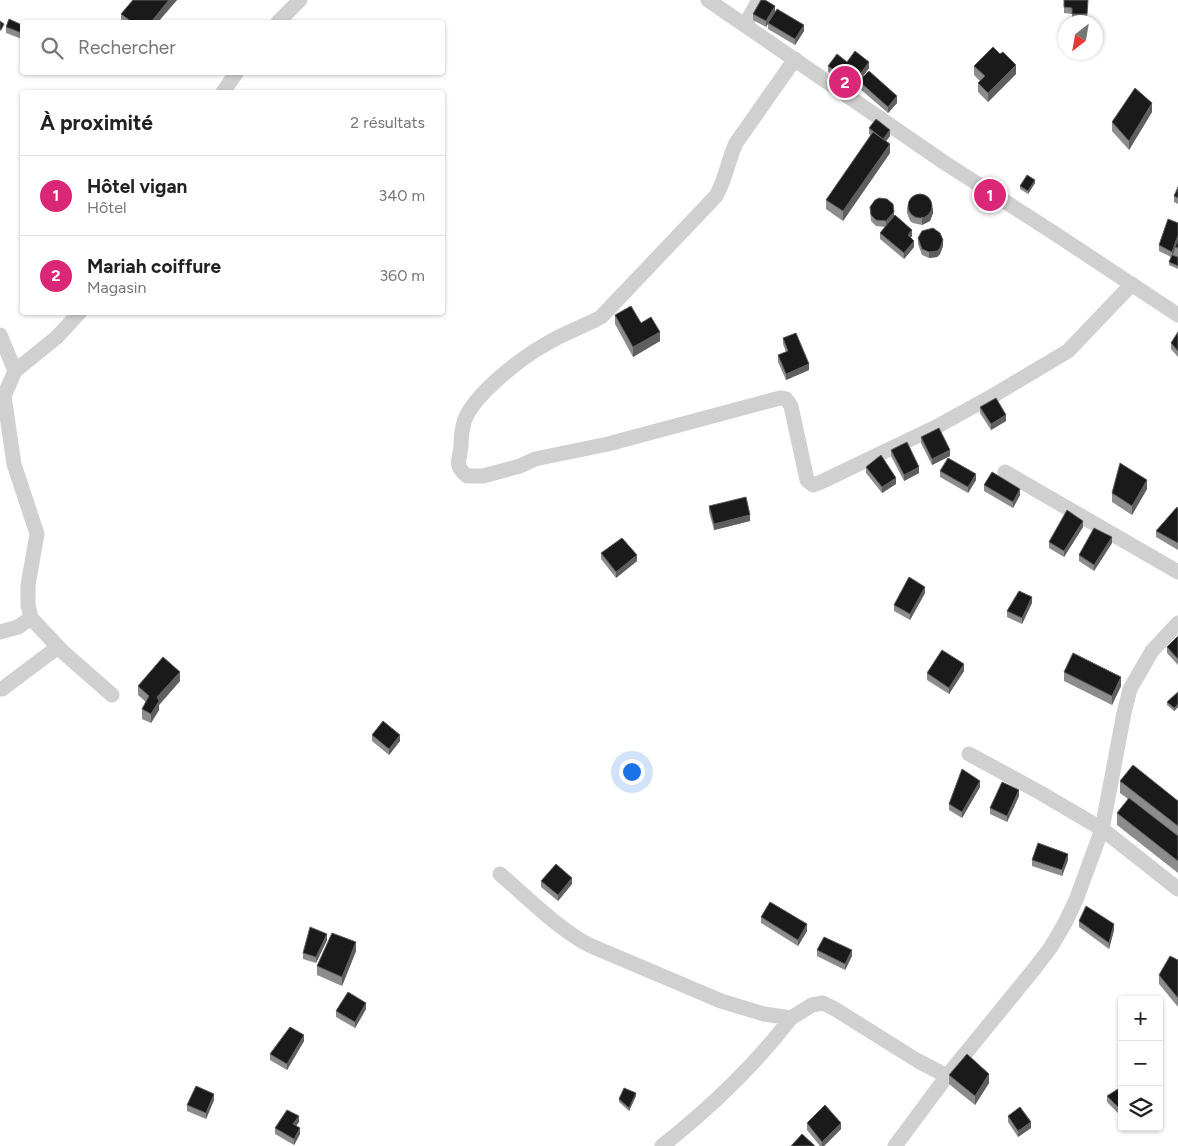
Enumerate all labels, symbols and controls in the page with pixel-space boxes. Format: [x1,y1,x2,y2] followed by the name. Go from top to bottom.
[1058,15,1103,60] north arrow
[20,20,445,75] search box
[38,34,66,62] icon: search
[78,36,176,59] text: Rechercher
[829,63,861,101] pin: 2
[40,110,153,135] text: À proximité
[350,113,425,132] text: 2 résultats
[87,175,187,198] text: Hôtel vigan
[974,176,1006,214] pin: 1
[53,186,59,205] text: 1
[379,186,425,205] text: 340 m
[87,198,127,217] text: Hôtel
[87,255,221,278] text: Mariah coiffure
[51,266,61,285] text: 2
[379,266,425,285] text: 360 m
[87,278,146,297] text: Magasin
[619,759,645,785] your location
[1118,996,1163,1131] map controls
[1118,996,1163,1041] button: +
[1118,1041,1163,1086] button: −
[1118,1086,1163,1131] button: layers

